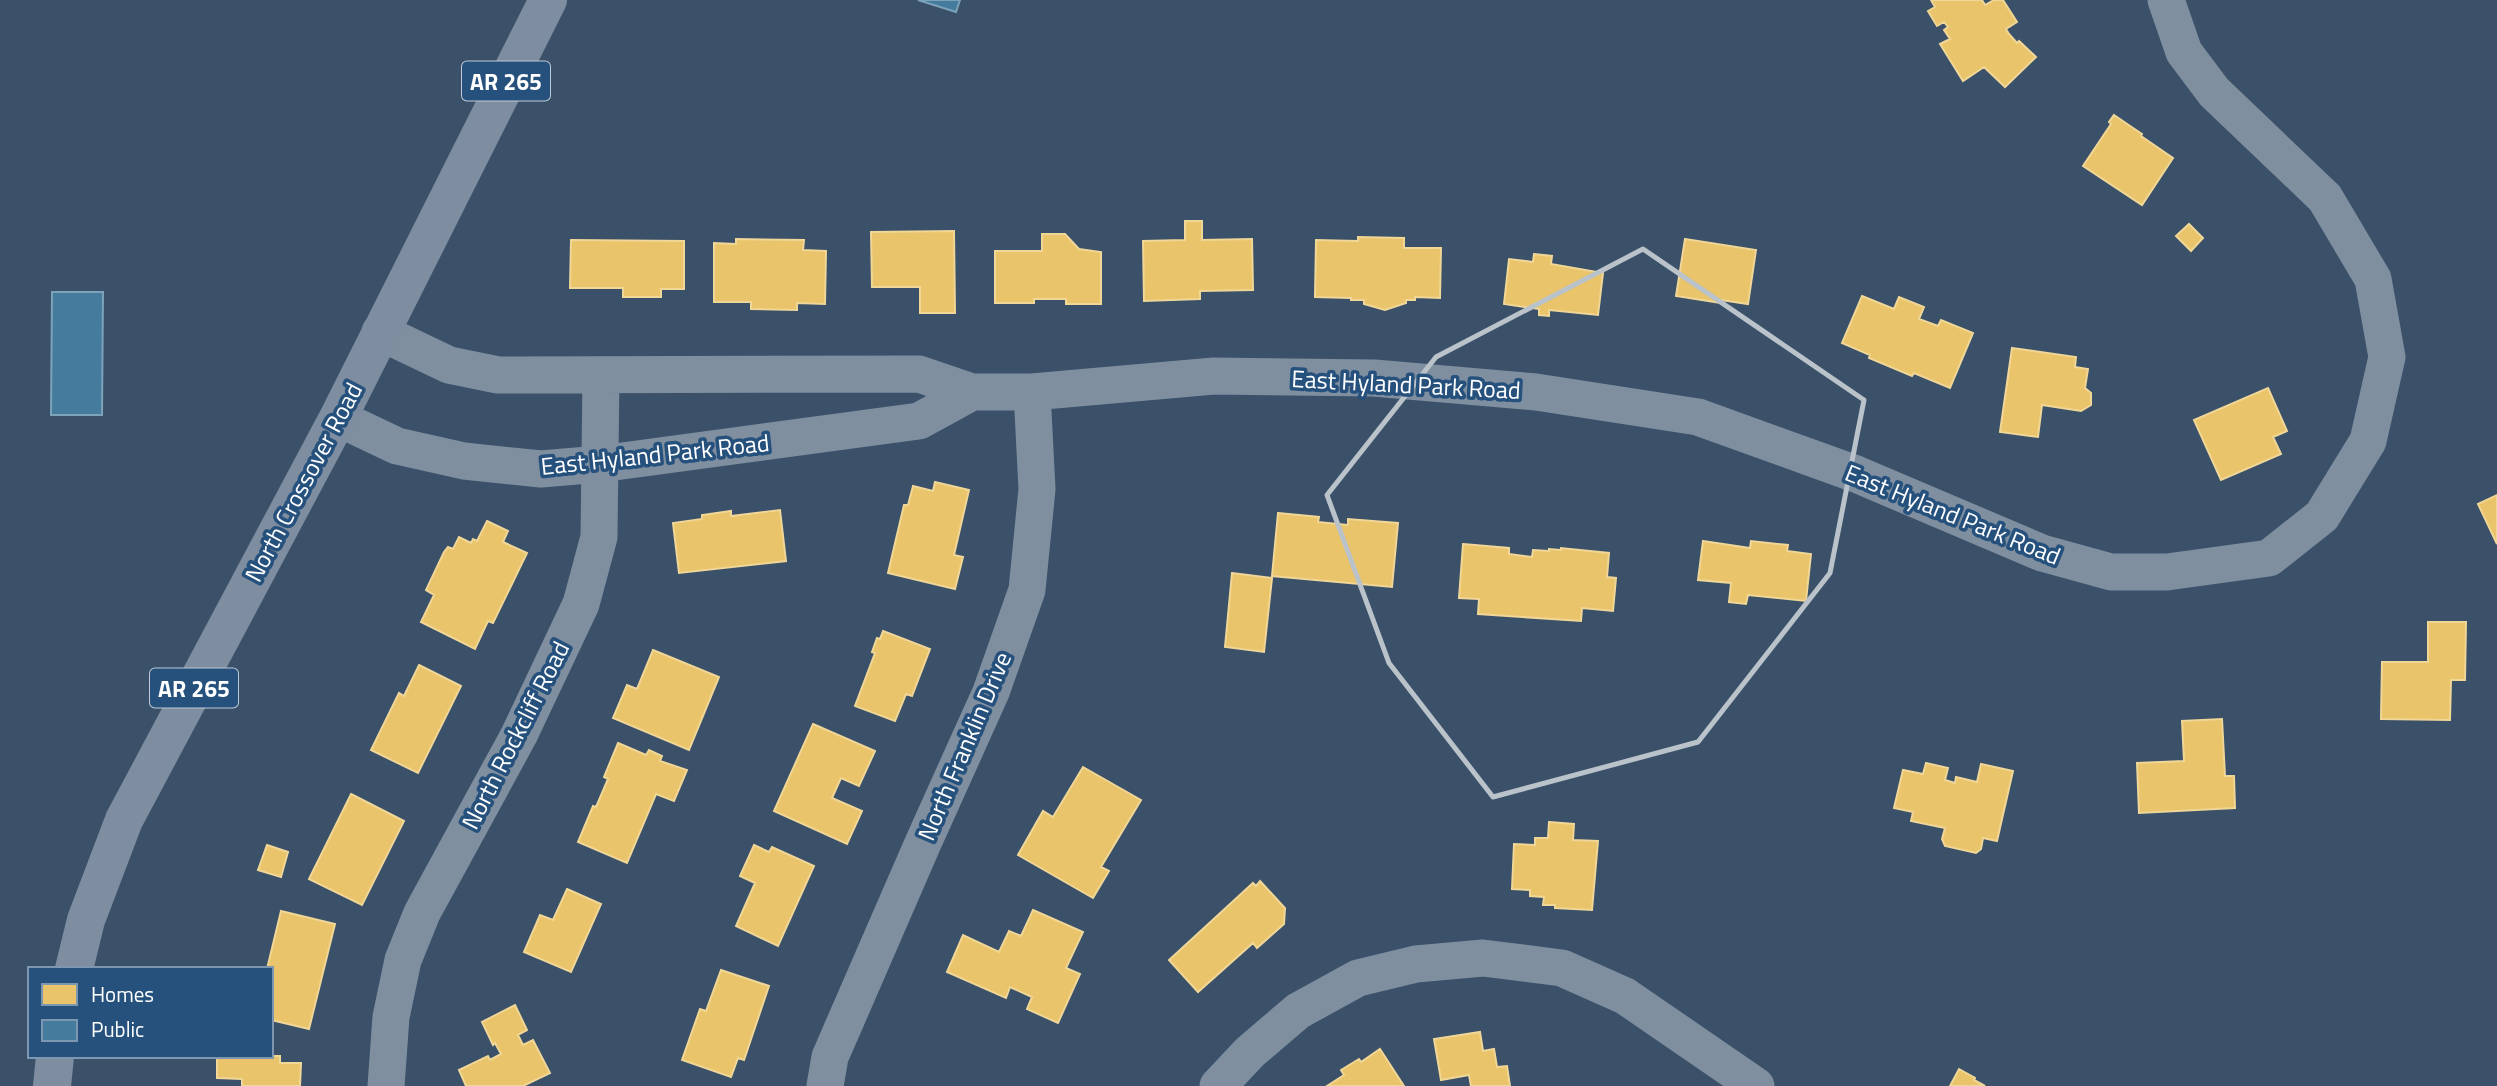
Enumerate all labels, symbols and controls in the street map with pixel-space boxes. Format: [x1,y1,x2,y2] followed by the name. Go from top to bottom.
[462,61,550,100] road number: AR 265
[1290,360,1522,408] street label: East Hyland Park Road
[235,376,371,588] street label: North Crossover Road
[539,424,771,484] street label: East Hyland Park Road
[1840,454,2066,574] street label: East Hyland Park Road
[452,635,578,835] street label: North Rockcliff Road
[908,646,1020,846] street label: North Franklin Drive
[150,668,238,708] road number: AR 265
[28,967,273,1058] legend
[91,978,154,1010] text: Homes
[91,1013,144,1045] text: Public

